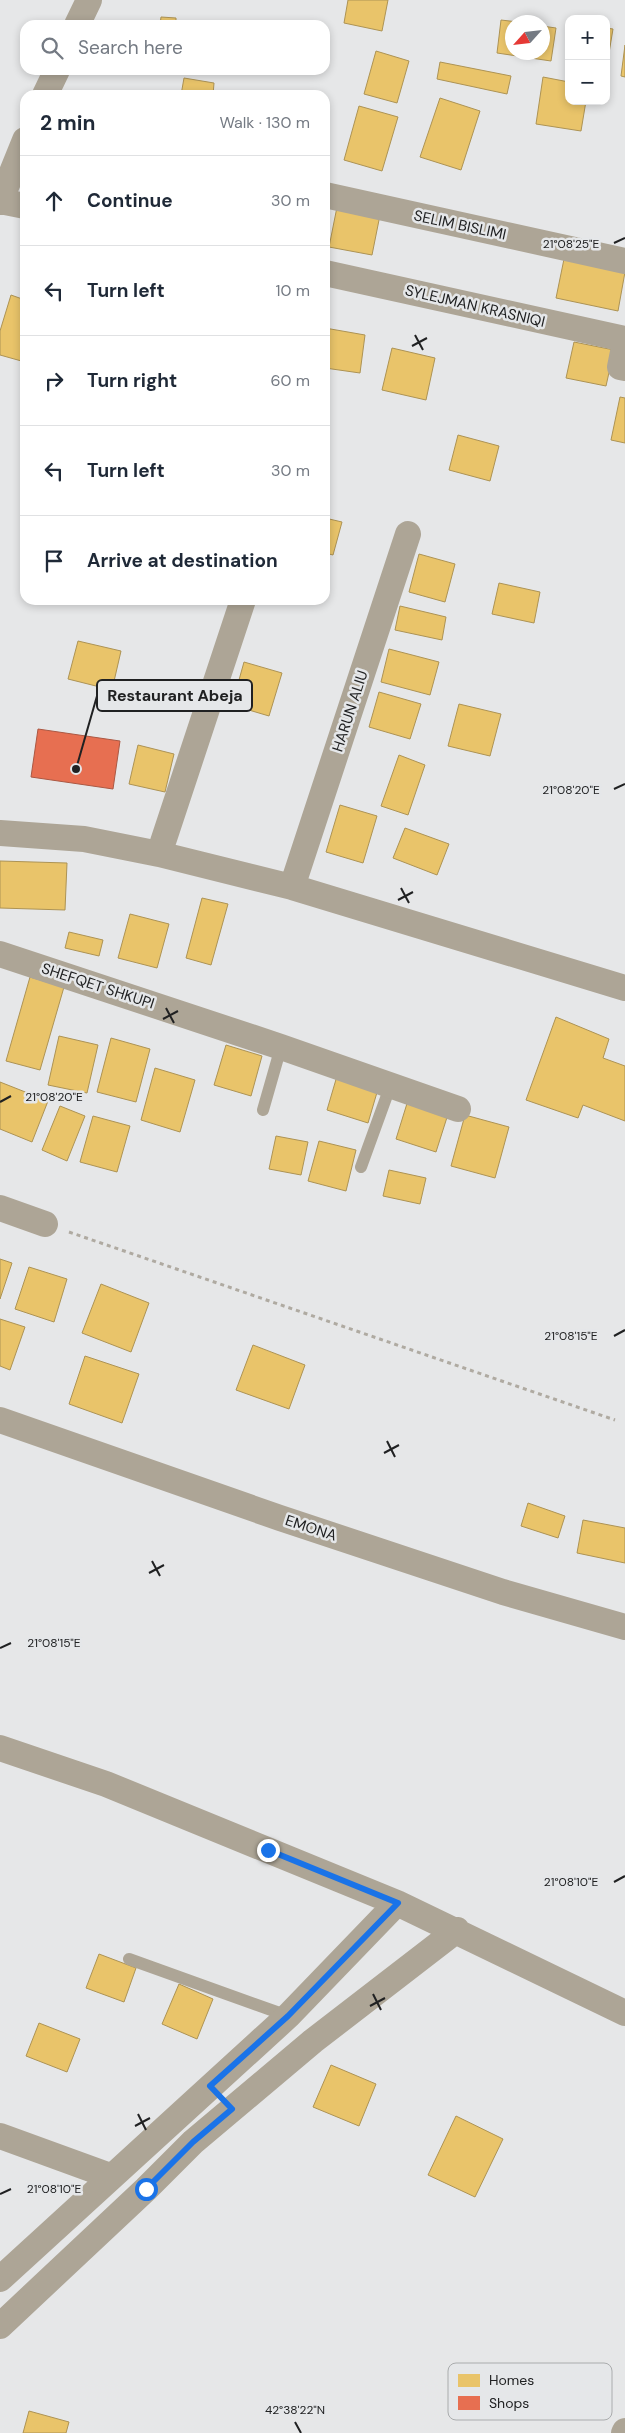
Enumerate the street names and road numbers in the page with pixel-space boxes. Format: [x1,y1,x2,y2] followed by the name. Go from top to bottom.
[412,205,508,245] street label: SELIM BISLIMI
[403,280,547,332] street label: SYLEJMAN KRASNIQI
[327,668,373,754] street label: HARUN ALIU
[39,958,157,1014] street label: SHEFQET SHKUPI
[283,1510,339,1546] street label: EMONA

